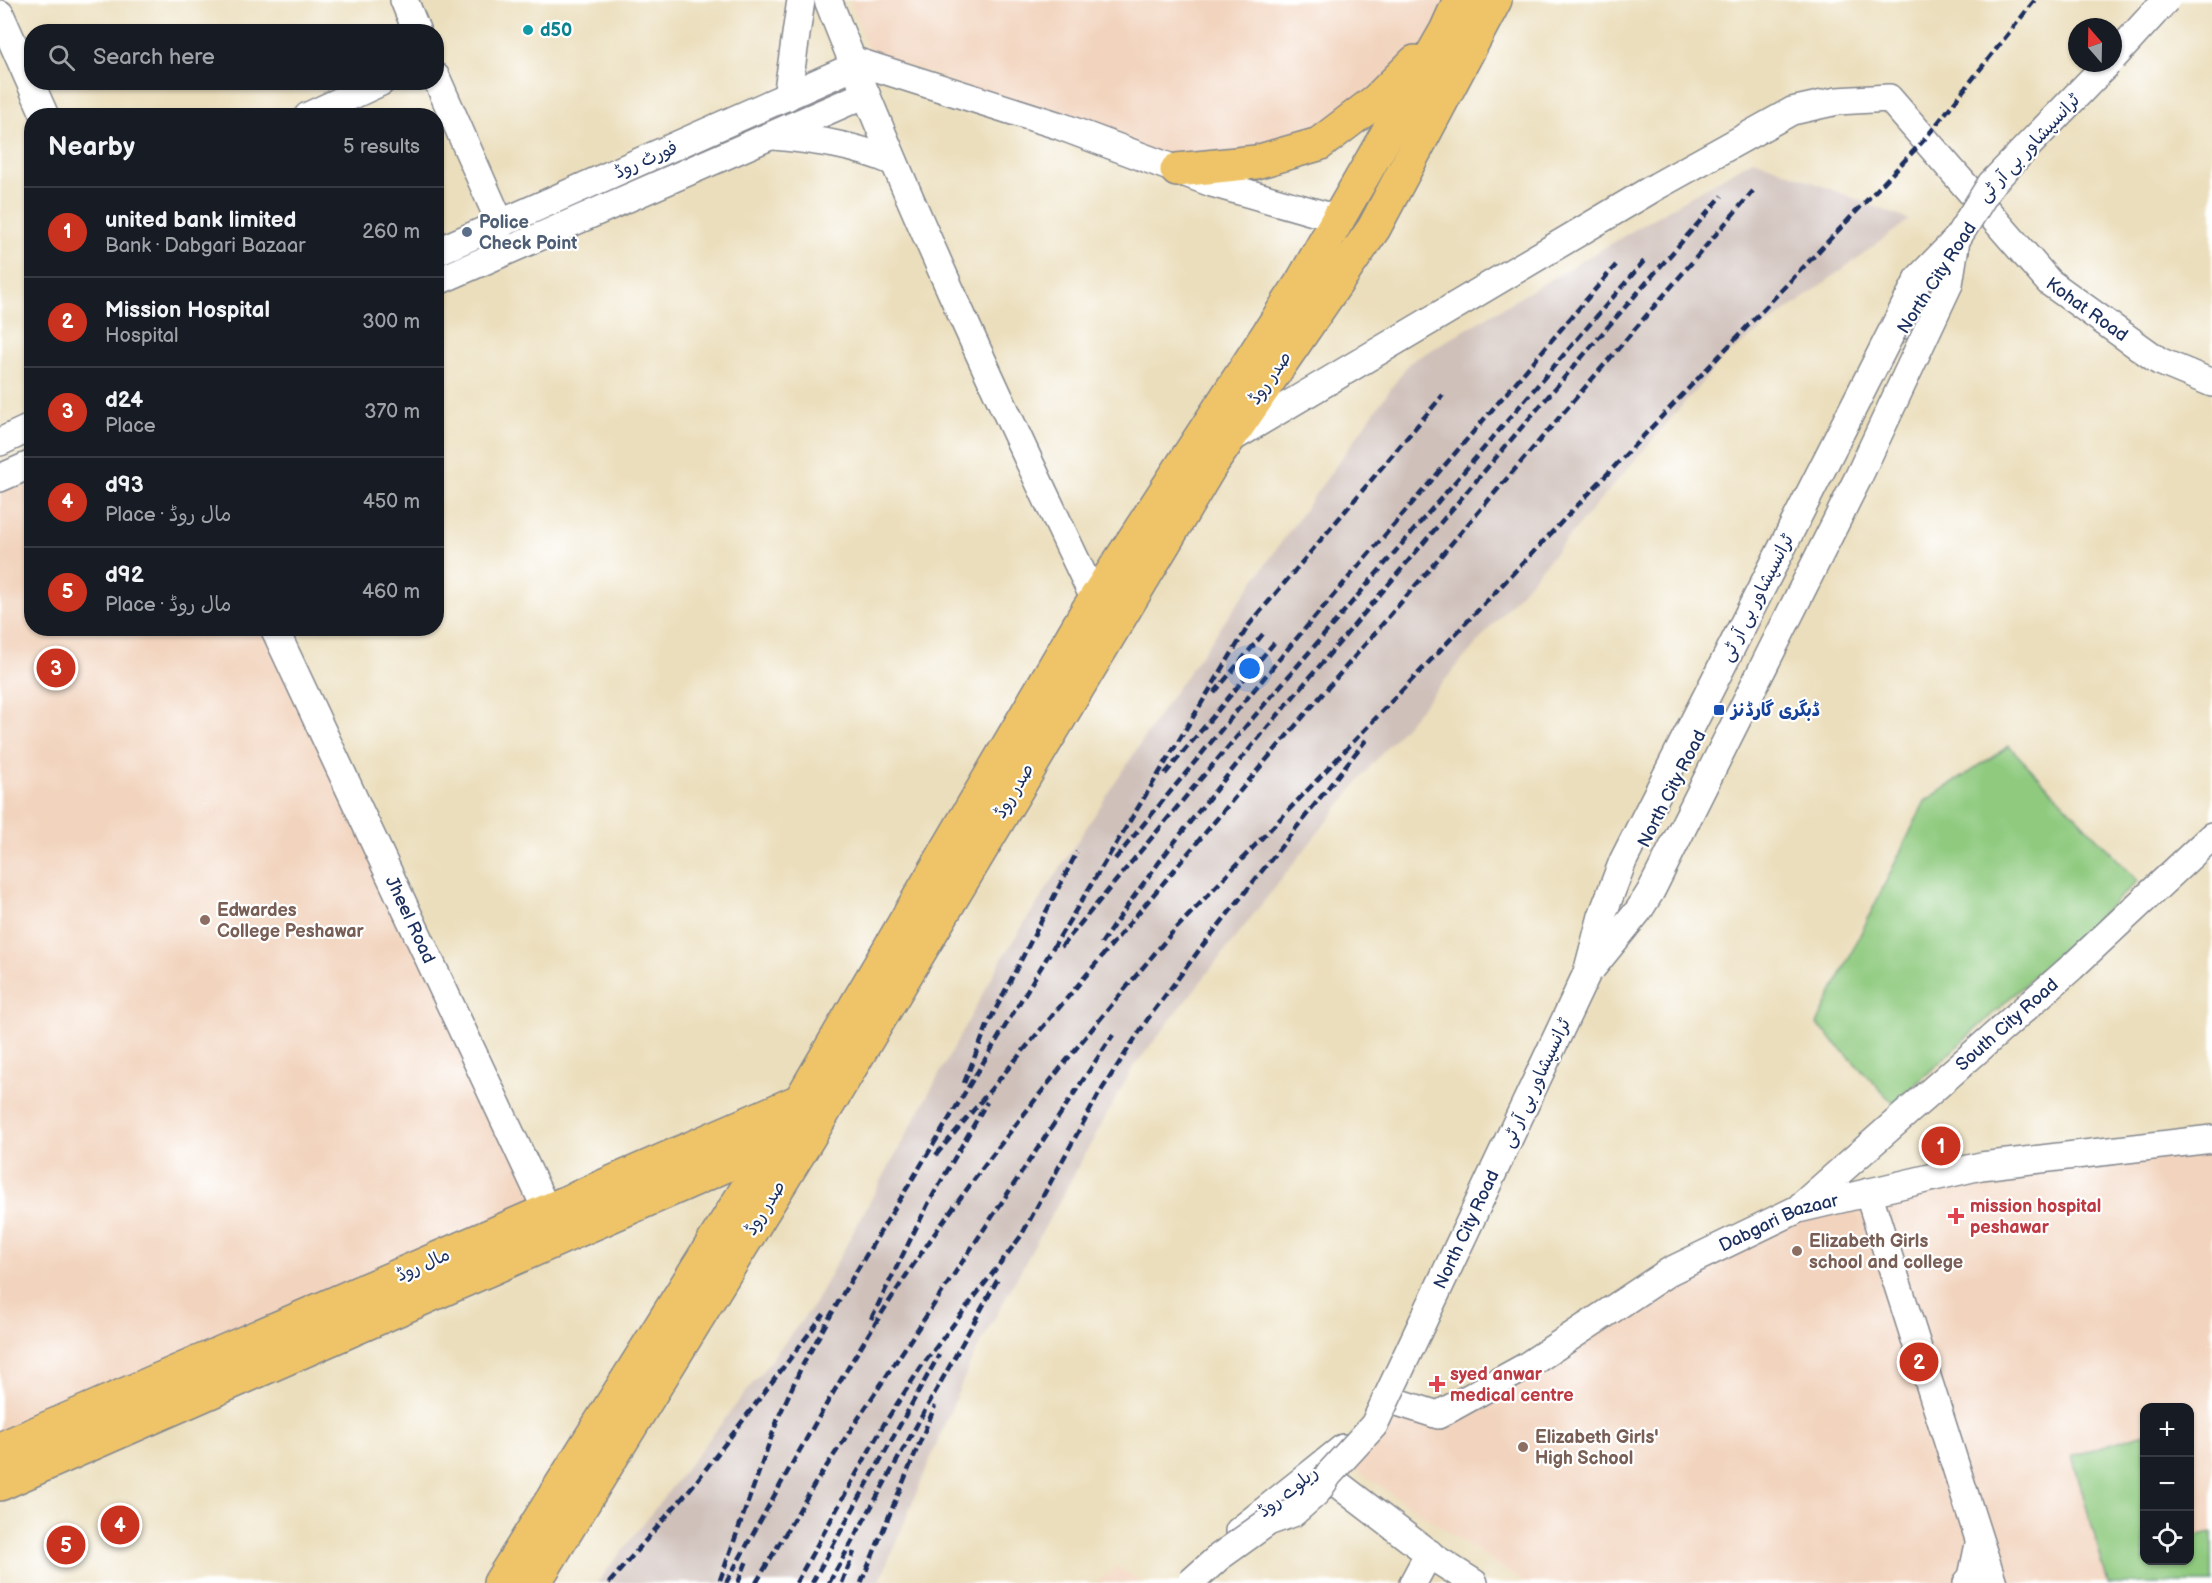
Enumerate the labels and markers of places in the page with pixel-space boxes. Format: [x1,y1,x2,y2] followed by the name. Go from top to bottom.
[540,20,572,41] place label: d50
[521,23,535,37] marker: d50
[479,212,577,254] place label: Police Check Point
[460,225,474,239] marker: Police Check Point
[36,646,76,690] pin: 3
[1729,699,1820,721] place label: ڈبگری گارڈنز
[1712,703,1726,717] marker: ڈبگری گارڈنز
[217,900,365,942] place label: Edwardes College Peshawar
[198,913,212,927] marker: Edwardes College Peshawar
[1922,1124,1960,1168] pin: 1
[1970,1196,2101,1238] place label: mission hospital peshawar
[1947,1207,1965,1225] marker: mission hospital peshawar
[1809,1231,1963,1273] place label: Elizabeth Girls school and college
[1790,1244,1804,1258] marker: Elizabeth Girls school and college
[1900,1340,1938,1384] pin: 2
[1450,1364,1574,1406] place label: syed anwar medical centre
[1428,1375,1446,1393] marker: syed anwar medical centre
[1535,1427,1658,1469] place label: Elizabeth Girls' High School
[1516,1440,1530,1454] marker: Elizabeth Girls' High School
[100,1502,140,1547] pin: 4
[46,1522,86,1568] pin: 5

